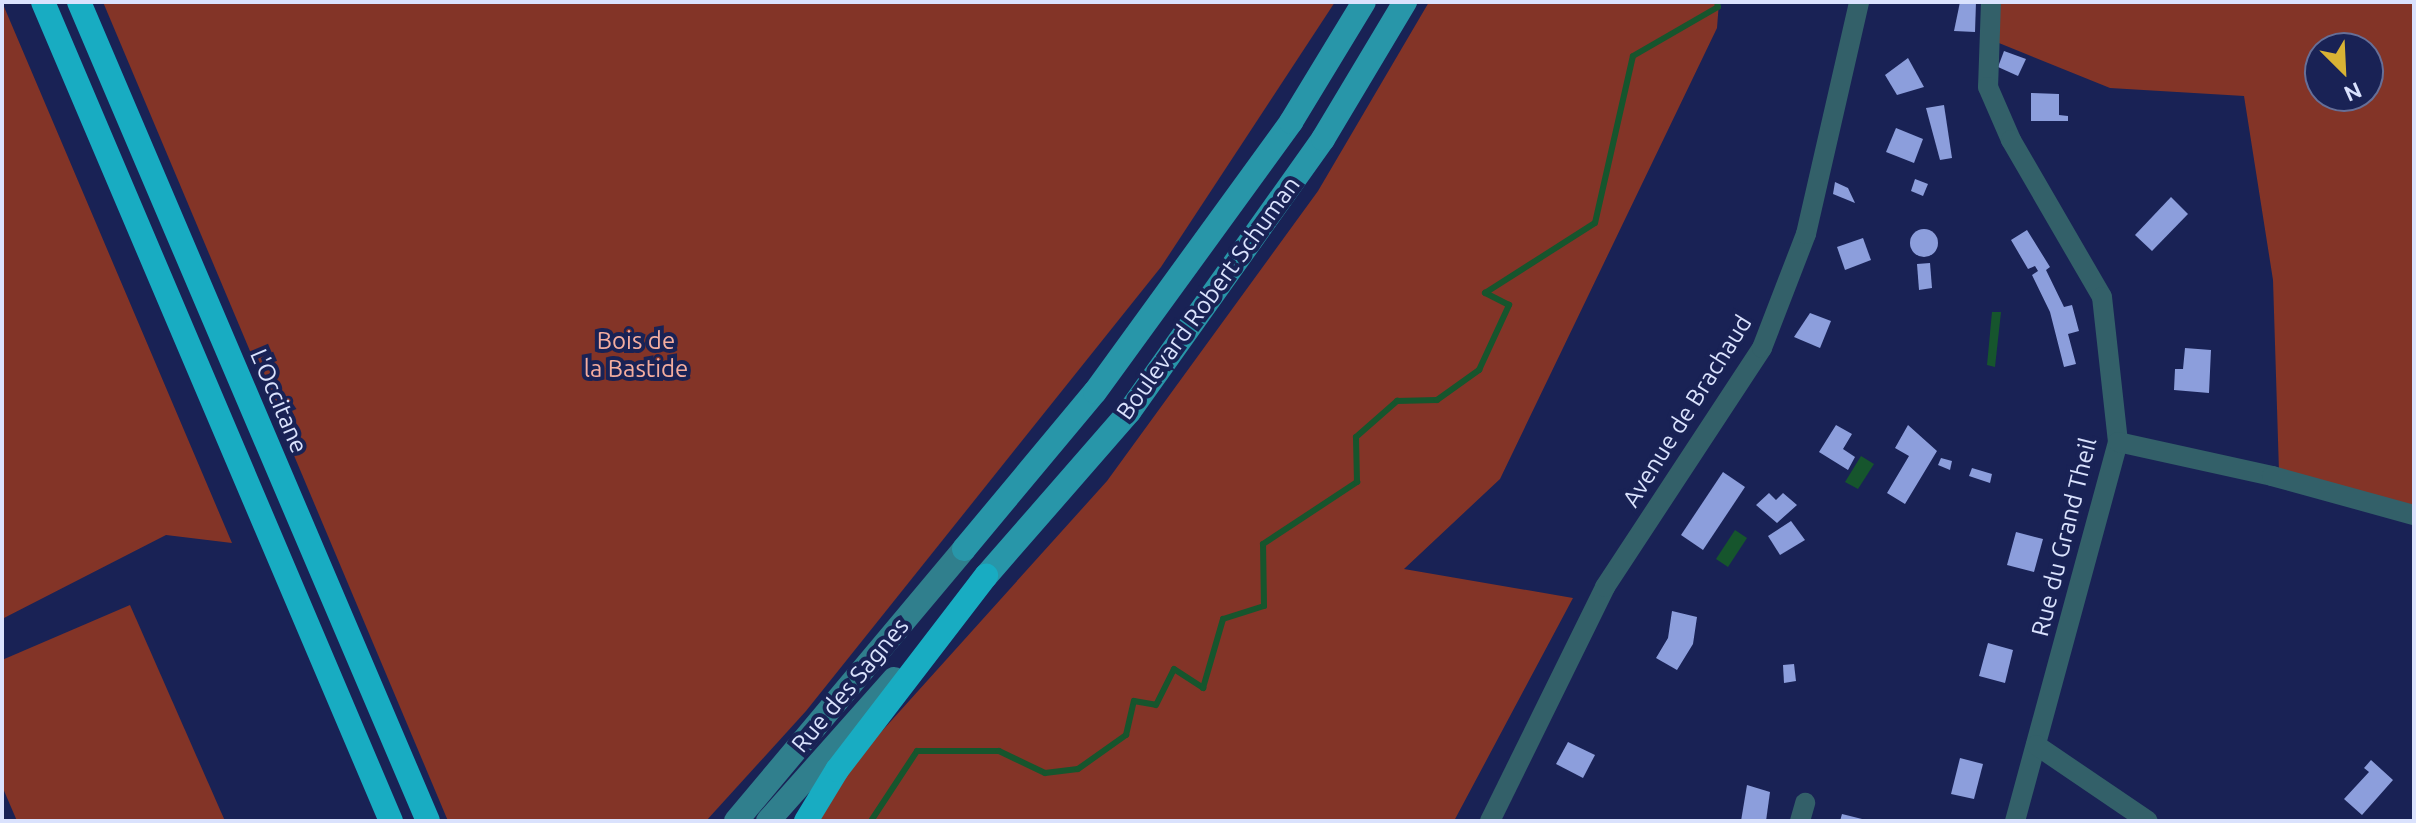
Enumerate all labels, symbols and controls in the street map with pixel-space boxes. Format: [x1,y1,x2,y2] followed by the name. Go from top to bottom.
[2304,32,2384,112] north arrow
[2341,78,2366,107] text: N
[1110,171,1306,425] street label: Boulevard Robert Schuman
[1616,310,1758,512] street label: Avenue de Brachaud
[584,327,688,383] park label: Bois de la Bastide
[244,345,314,457] street label: L'Occitane
[2025,435,2103,639] street label: Rue du Grand Theil
[785,612,915,758] street label: Rue des Sagnes

